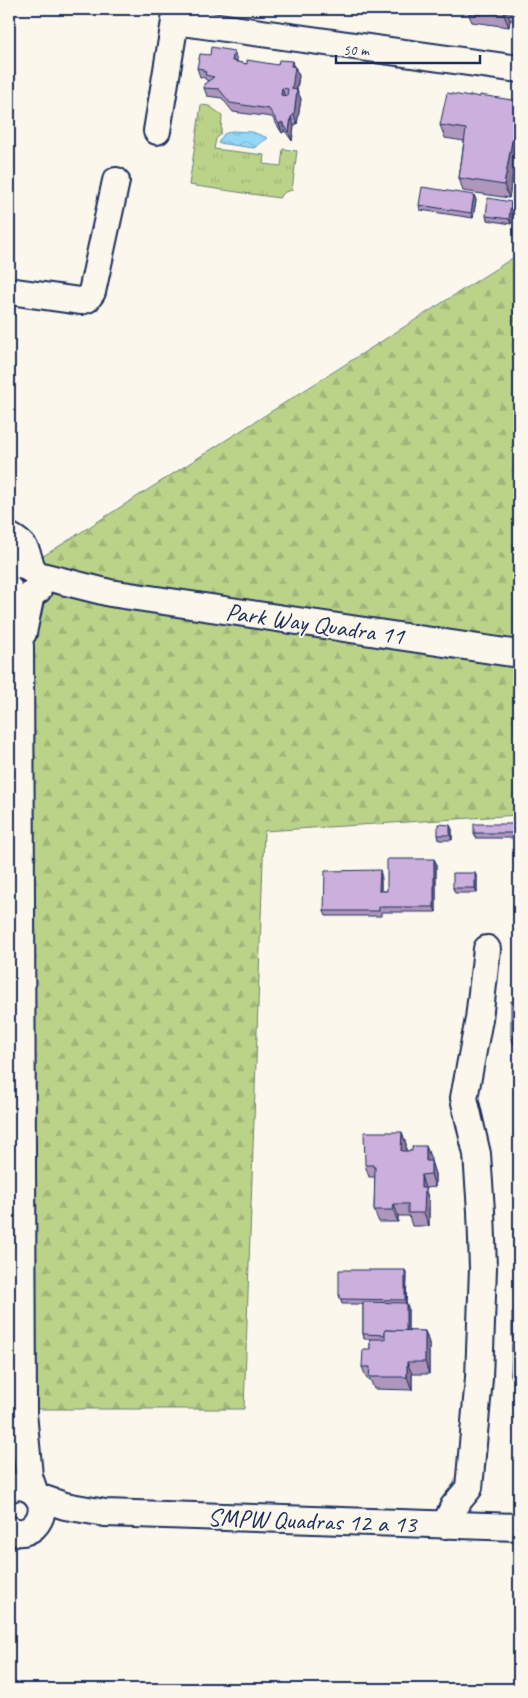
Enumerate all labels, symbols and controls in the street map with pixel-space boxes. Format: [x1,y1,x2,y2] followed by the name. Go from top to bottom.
[336,32,479,64] scale bar
[343,41,370,60] text: 50 m
[224,596,408,653] street label: Park Way Quadra 11
[207,1501,419,1541] street label: SMPW Quadras 12 a 13

